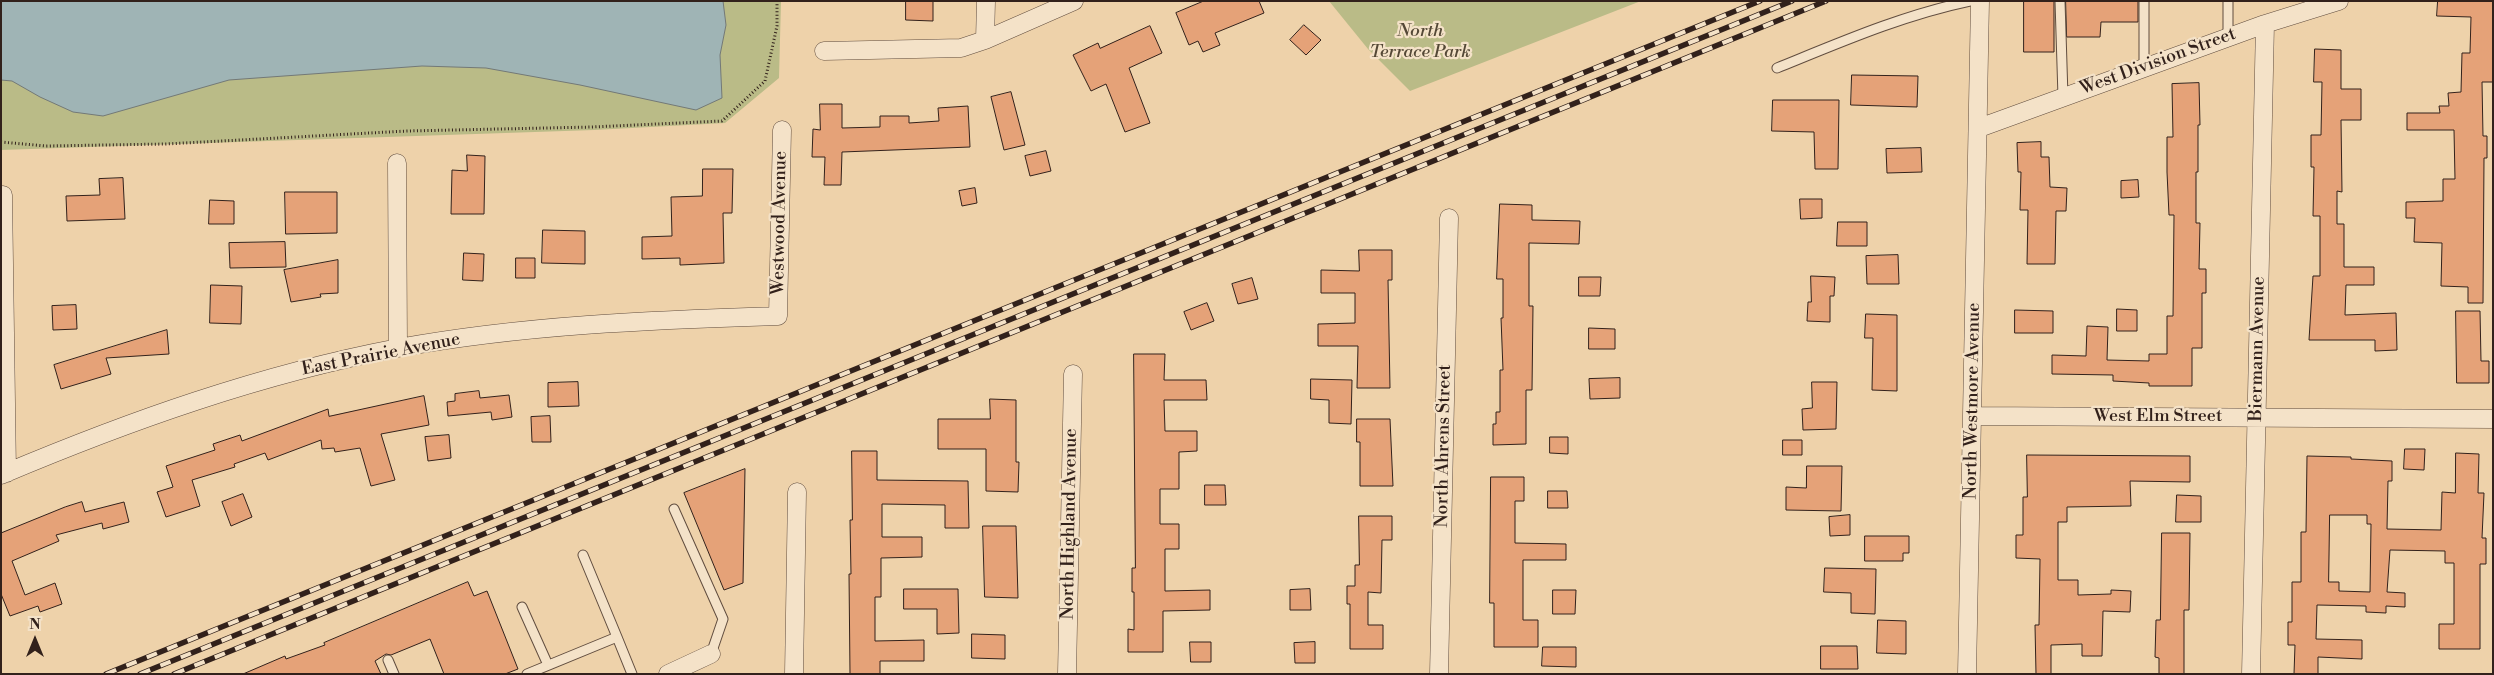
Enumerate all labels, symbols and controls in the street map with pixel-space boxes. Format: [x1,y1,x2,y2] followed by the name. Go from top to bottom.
[1369,21,1471,64] park label: North Terrace Park
[2077,24,2239,100] street label: West Division Street
[768,151,792,295] street label: Westwood Avenue
[2246,276,2270,422] street label: Biermann Avenue
[1960,302,1986,500] street label: North Westmore Avenue
[300,329,462,381] street label: East Prairie Avenue
[1432,364,1456,528] street label: North Ahrens Street
[2094,406,2222,428] street label: West Elm Street
[1058,428,1082,620] street label: North Highland Avenue
[10,615,60,665] north arrow
[29,616,41,634] text: N

